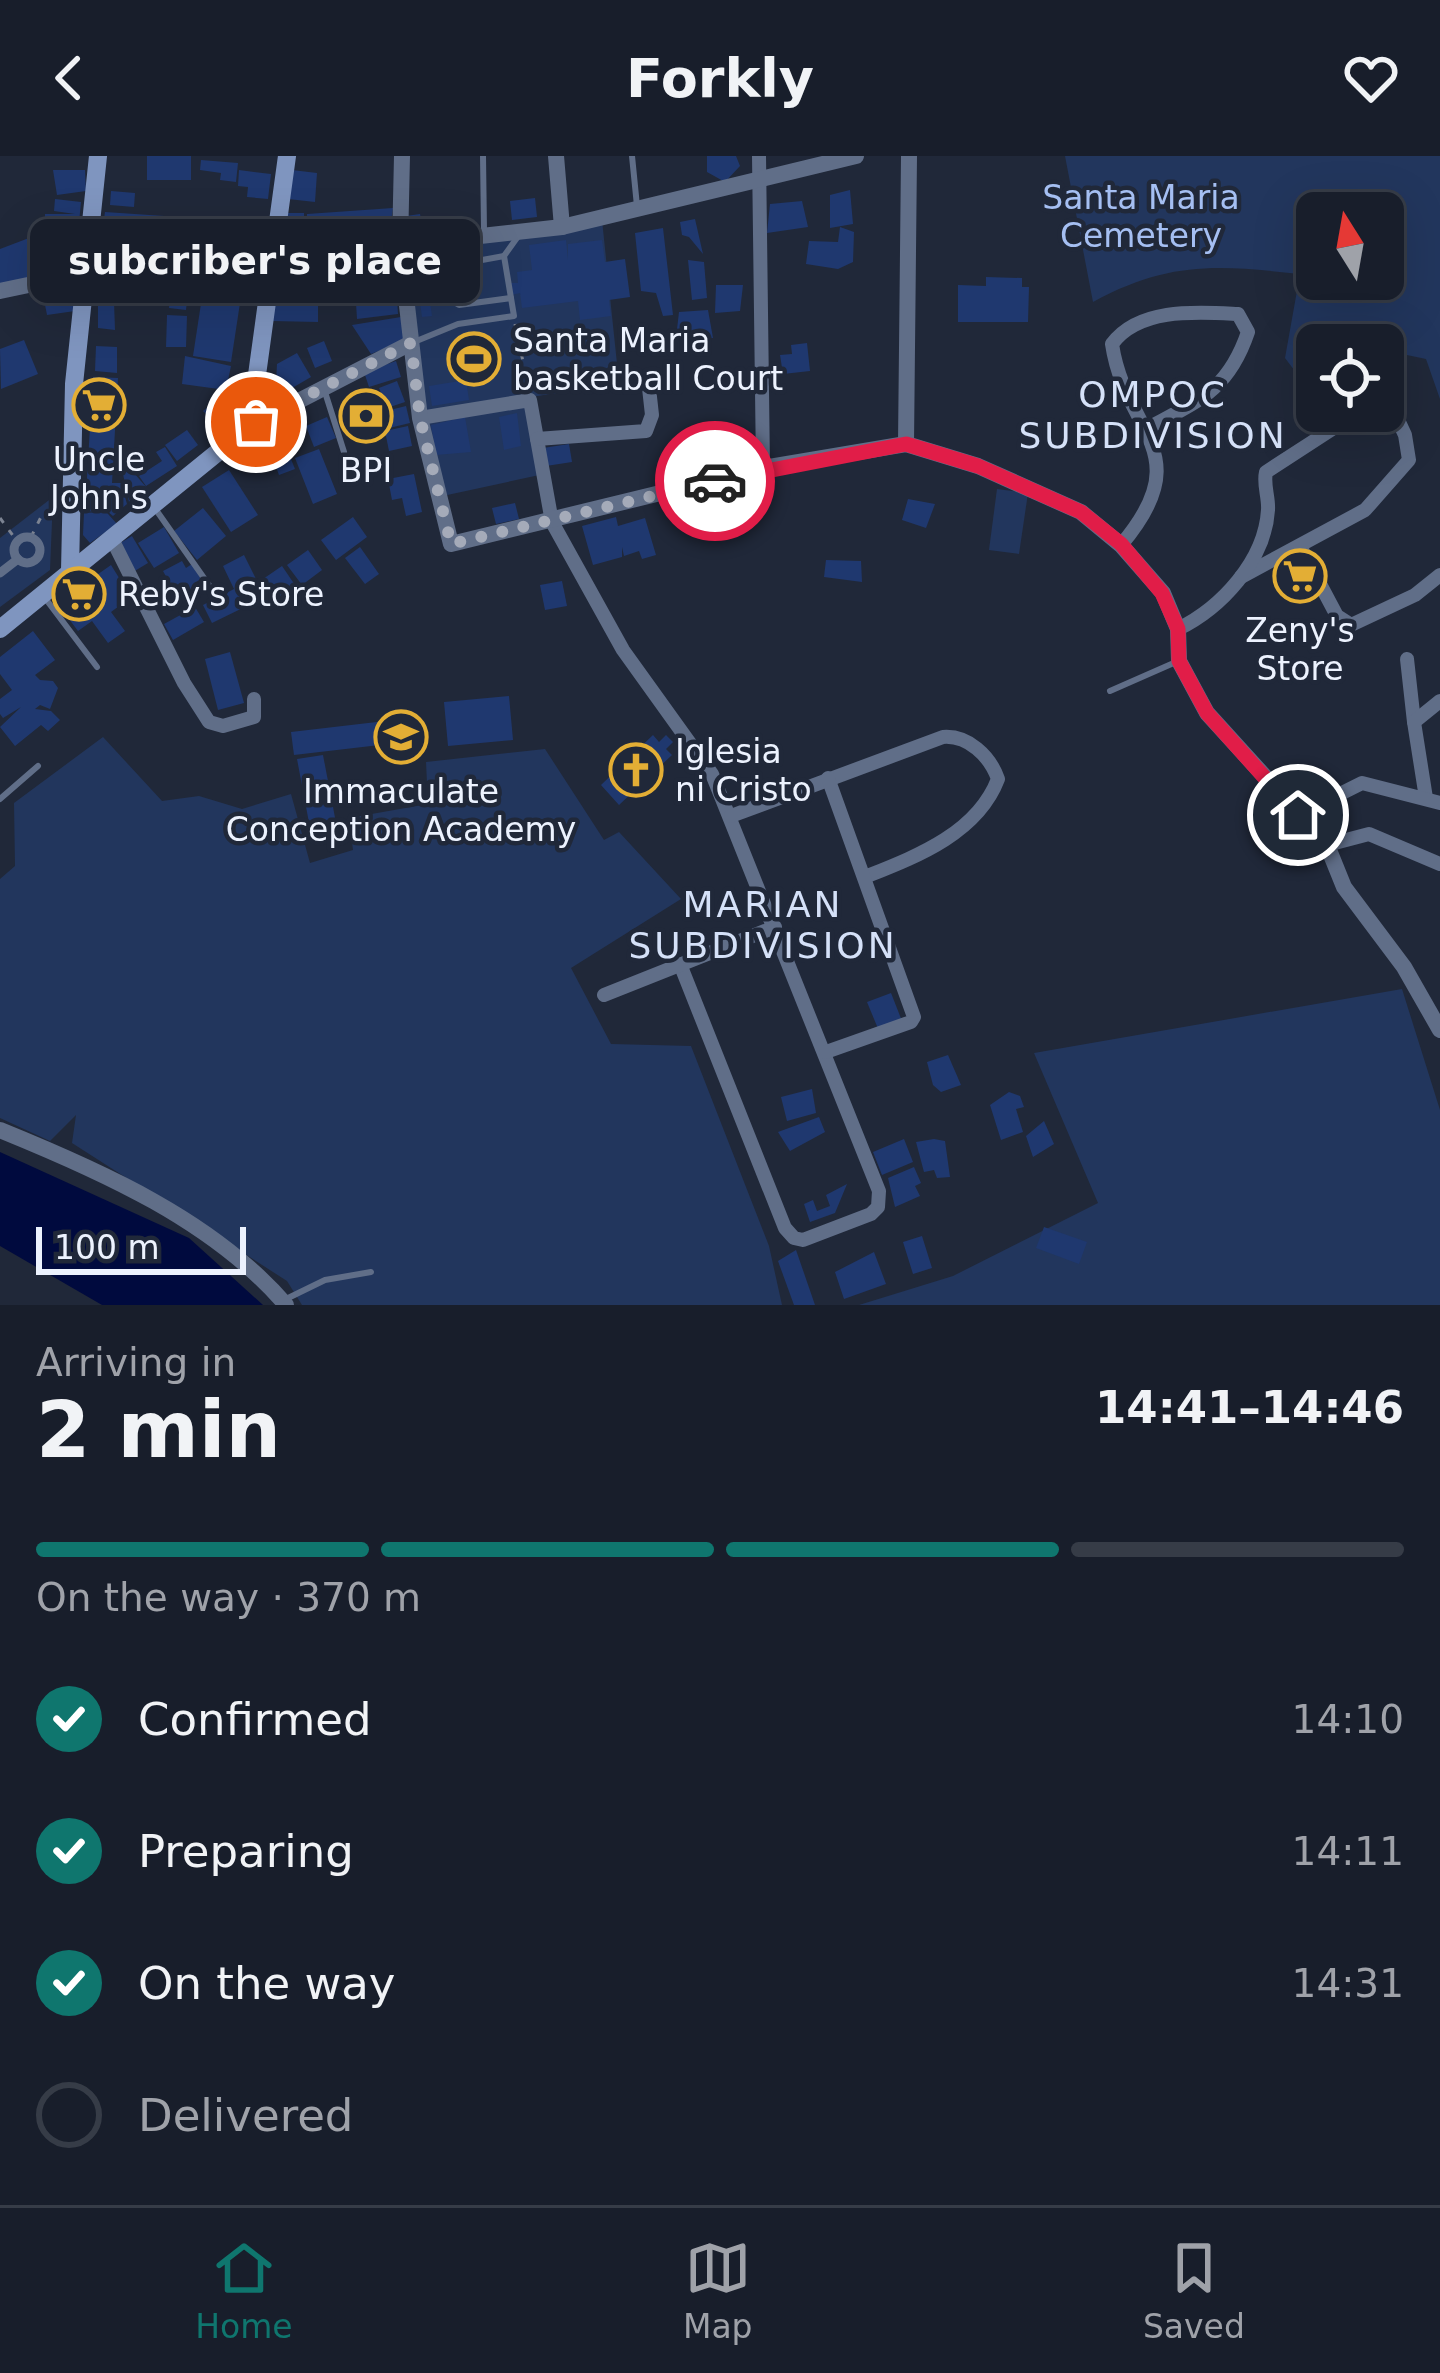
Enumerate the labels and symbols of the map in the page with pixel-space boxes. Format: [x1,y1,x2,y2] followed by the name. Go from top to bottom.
[1042,178,1240,255] park label: Santa Maria Cemetery
[1296,192,1404,300] north arrow
[31,218,481,302] callout: subcriber's place
[513,321,783,398] place label: Santa Maria basketball Court
[446,331,502,387] sports icon: Santa Maria basketball Court
[205,371,307,473] pin
[1018,374,1288,456] district label: OMPOC SUBDIVISION
[71,377,127,433] supermarket icon: Uncle John's
[338,388,394,444] bank icon: BPI
[655,421,775,541] courier
[48,440,148,517] place label: Uncle John's
[340,451,392,490] place label: BPI
[1272,548,1328,604] supermarket icon: Zeny's Store
[51,566,107,622] supermarket icon: Reby's Store
[118,575,324,614] place label: Reby's Store
[1245,611,1355,688] place label: Zeny's Store
[373,709,429,765] school or university icon: Immaculate Conception Academy
[675,732,812,809] place label: Iglesia ni Cristo
[608,742,664,798] church icon: Iglesia ni Cristo
[1247,764,1349,866] pin
[226,772,576,849] place label: Immaculate Conception Academy
[628,884,898,966] district label: MARIAN SUBDIVISION
[36,1221,246,1274] scale bar

